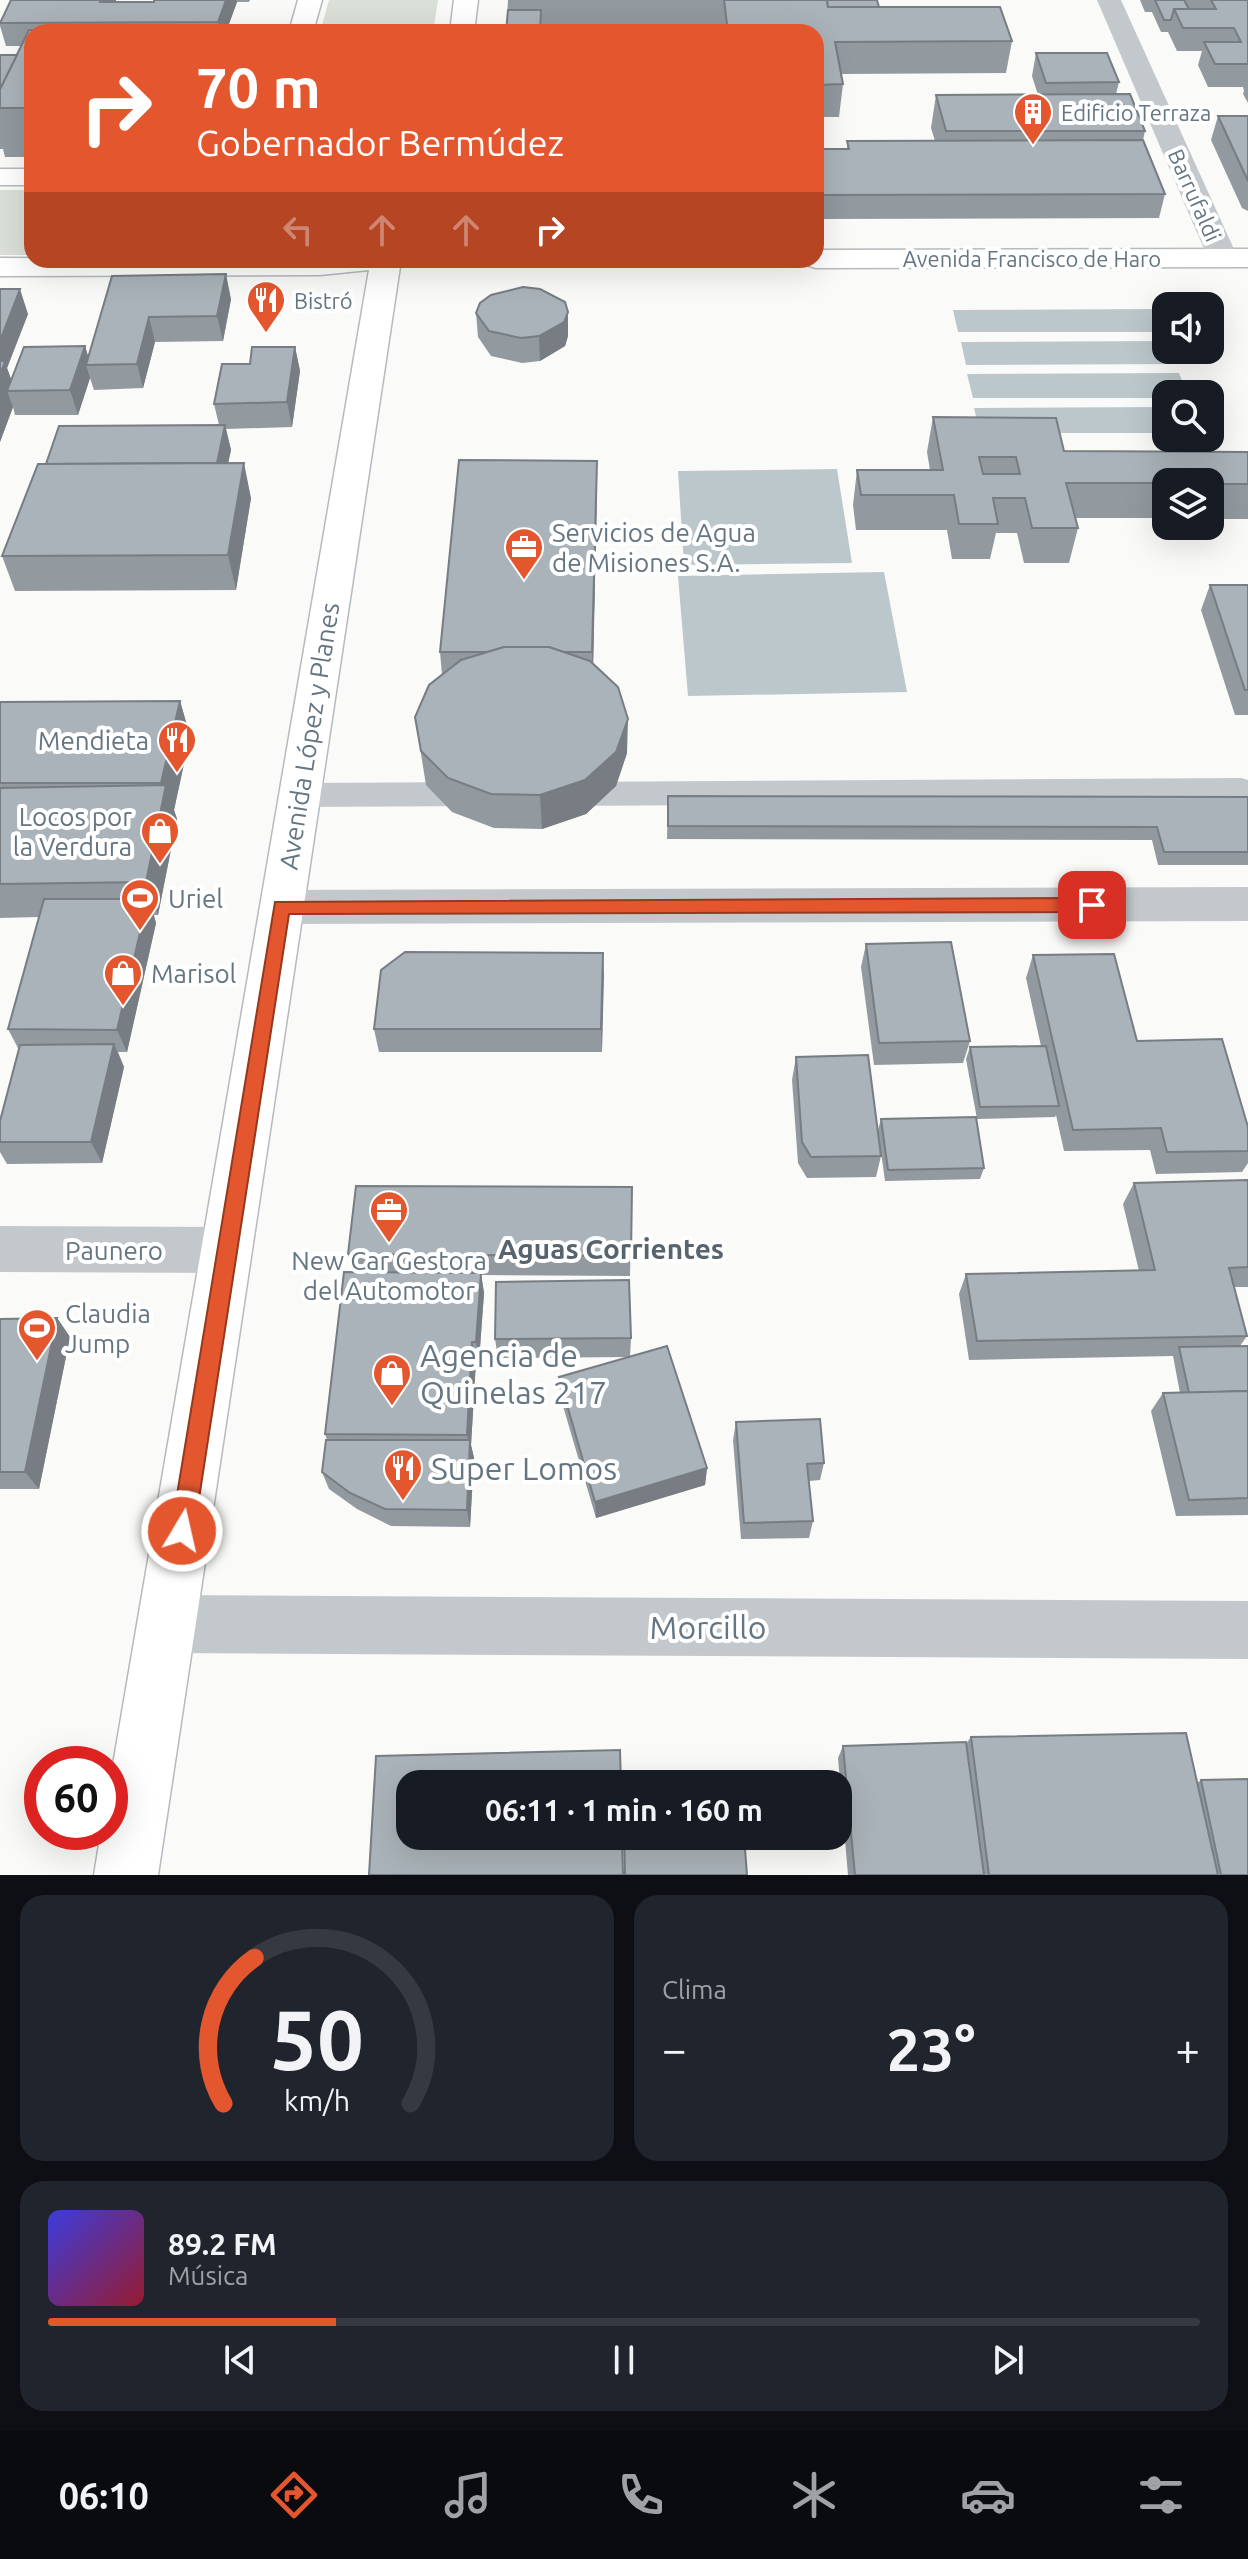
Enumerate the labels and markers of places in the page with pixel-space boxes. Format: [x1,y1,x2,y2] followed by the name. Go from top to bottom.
[1012,91,1054,146] building icon: Edificio Terraza
[1061,100,1211,125] place label: Edificio Terraza
[245,279,287,334] restaurant icon: Bistró
[294,288,353,313] place label: Bistró
[552,518,756,577] place label: Servicios de Agua de Misiones S.A.
[503,526,545,581] office icon: Servicios de Agua de Misiones S.A.
[156,719,198,774] restaurant icon: Mendieta
[38,726,149,755] place label: Mendieta
[13,802,132,861] place label: Locos por la Verdura
[139,810,181,865] shop icon: Locos por la Verdura
[1058,871,1126,939] pin
[119,877,161,932] sports icon: Uriel
[168,884,223,913] place label: Uriel
[102,952,144,1007] shop icon: Marisol
[151,959,237,988] place label: Marisol
[368,1189,410,1244] office icon: New Car Gestora del Automotor
[291,1246,487,1305] place label: New Car Gestora del Automotor
[65,1299,151,1358] place label: Claudia Jump
[16,1307,58,1362] sports icon: Claudia Jump
[420,1337,607,1410] place label: Agencia de Quinelas 217
[371,1352,413,1407] shop icon: Agencia de Quinelas 217
[382,1447,424,1502] restaurant icon: Super Lomos
[431,1450,617,1486] place label: Super Lomos

